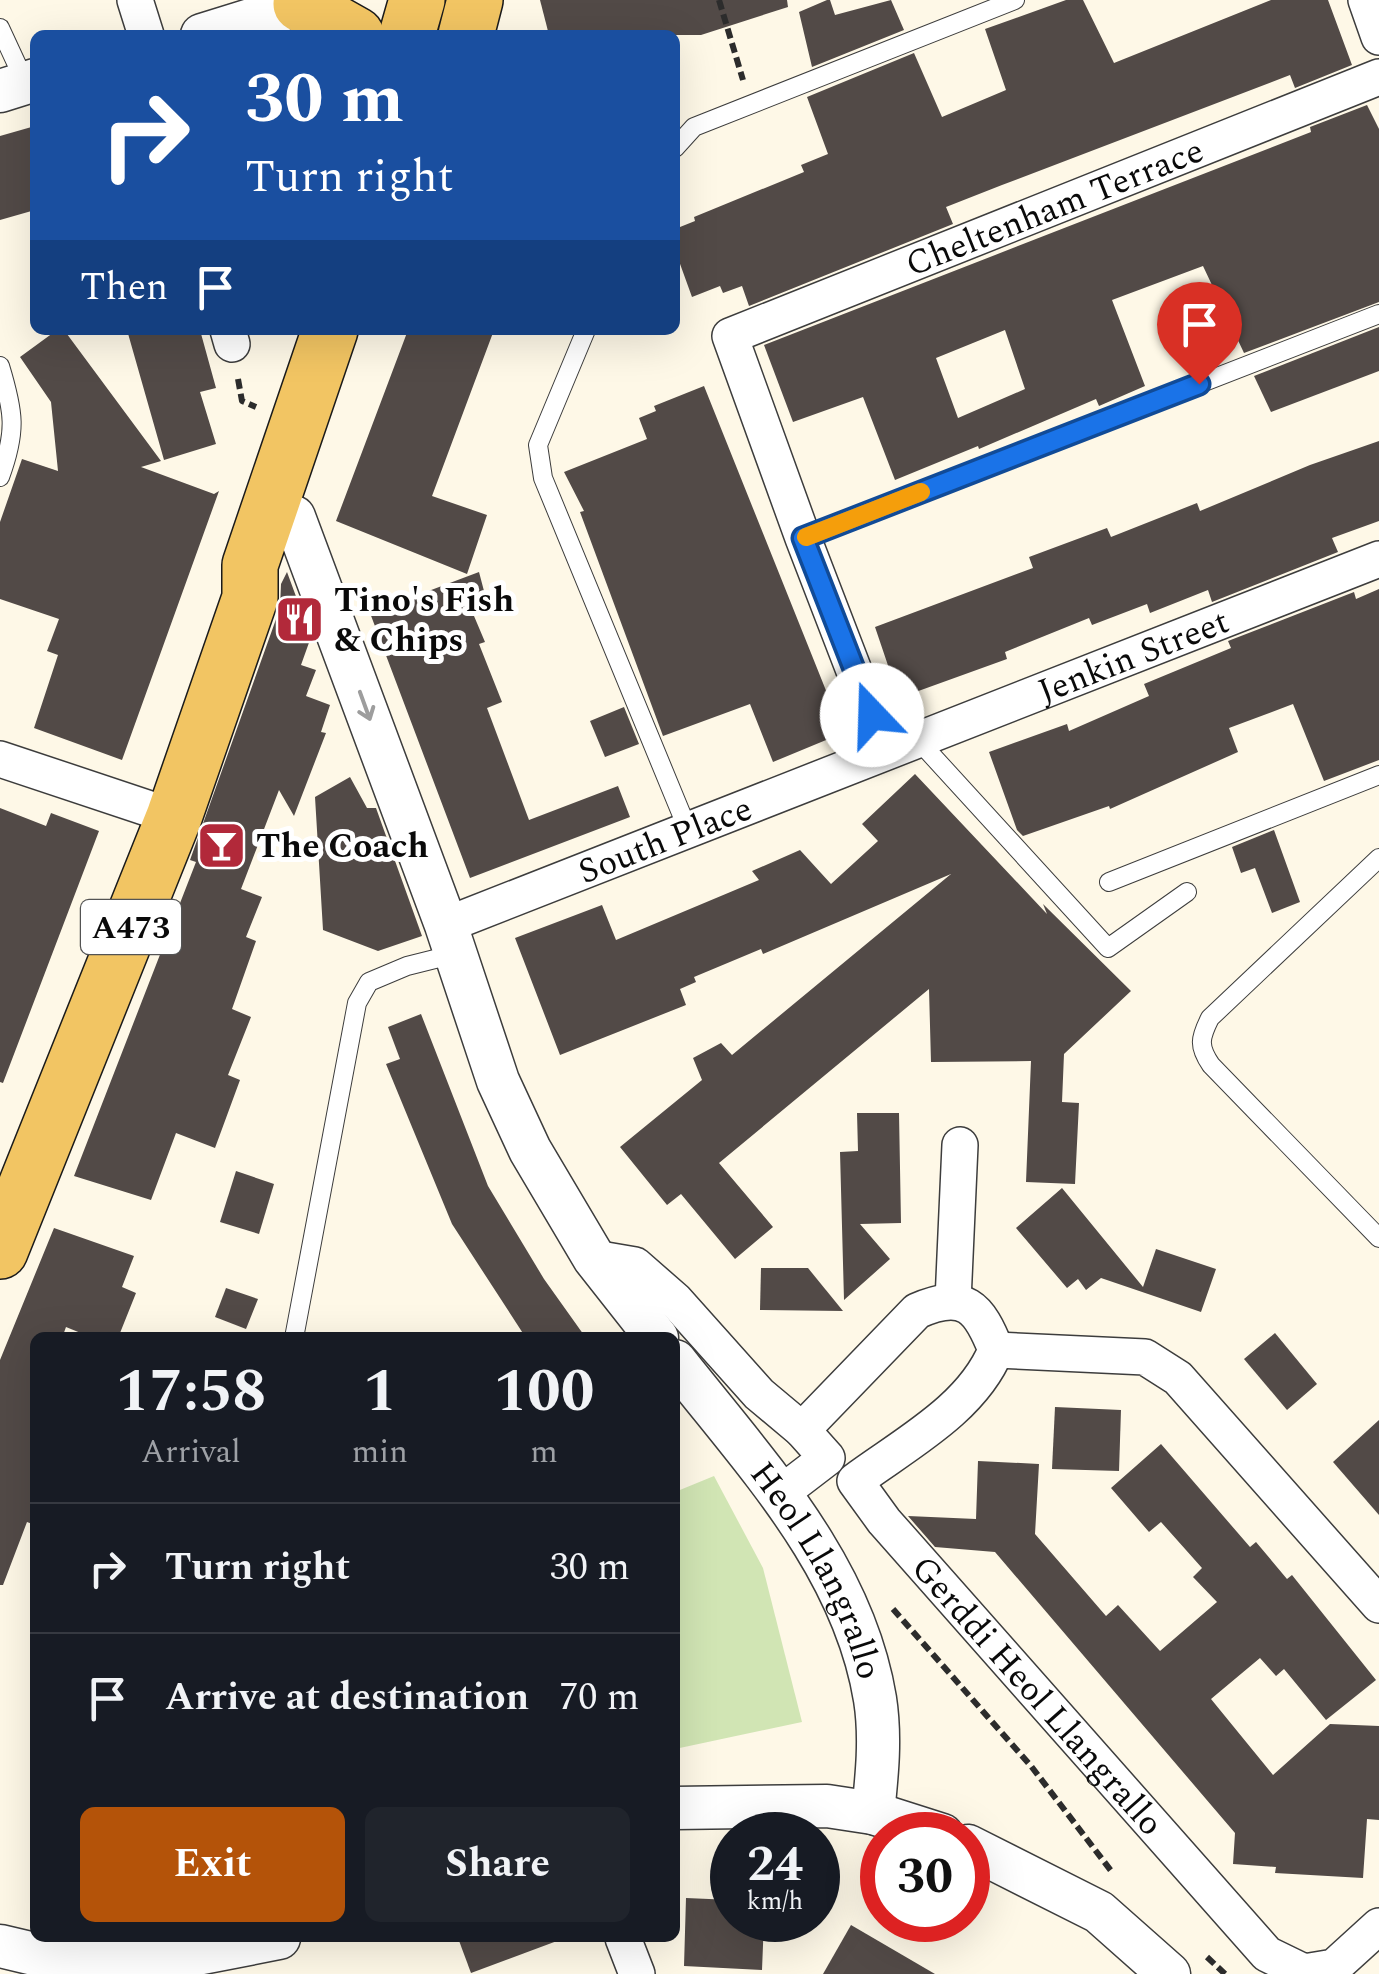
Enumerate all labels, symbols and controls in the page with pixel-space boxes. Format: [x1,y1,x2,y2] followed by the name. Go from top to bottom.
[245,47,404,153] text: 30 m
[80,70,210,200] icon: right
[898,125,1212,291] street label: Cheltenham Terrace
[245,143,454,212] text: Turn right
[80,259,168,317] text: Then
[188,260,243,315] icon: arrive
[1157,282,1242,385] pin
[1172,297,1227,352] icon: arrive
[334,574,514,667] place label: Tino's Fish & Chips
[273,593,325,645] restaurant icon: Tino's Fish & Chips
[1030,595,1237,718] street label: Jenkin Street
[820,663,924,767] position arrow
[357,691,375,721] one-way arrow
[571,783,760,899] street label: South Place
[195,819,247,871] bar icon: The Coach
[256,820,429,873] place label: The Coach
[81,900,181,954] road number: A473
[116,1346,266,1438] text: 17:58
[363,1346,397,1438] text: 1
[493,1346,594,1438] text: 100
[141,1428,241,1477] text: Arrival
[352,1428,408,1477] text: min
[530,1428,558,1477] text: m
[736,1450,895,1685] street label: Heol Llangrallo
[165,1539,350,1597] text: Turn right
[550,1539,630,1597] text: 30 m
[80,1541,135,1596] icon: right
[898,1544,1176,1848] street label: Gerddi Heol Llangrallo
[165,1669,529,1727] text: Arrive at destination
[559,1669,639,1727] text: 70 m
[80,1671,135,1726] icon: arrive
[80,1807,345,1922] button: Exit
[365,1807,630,1922] button: Share
[860,1812,990,1942] speed limit sign: 30
[747,1827,803,1903] text: 24
[747,1883,803,1921] text: km/h

